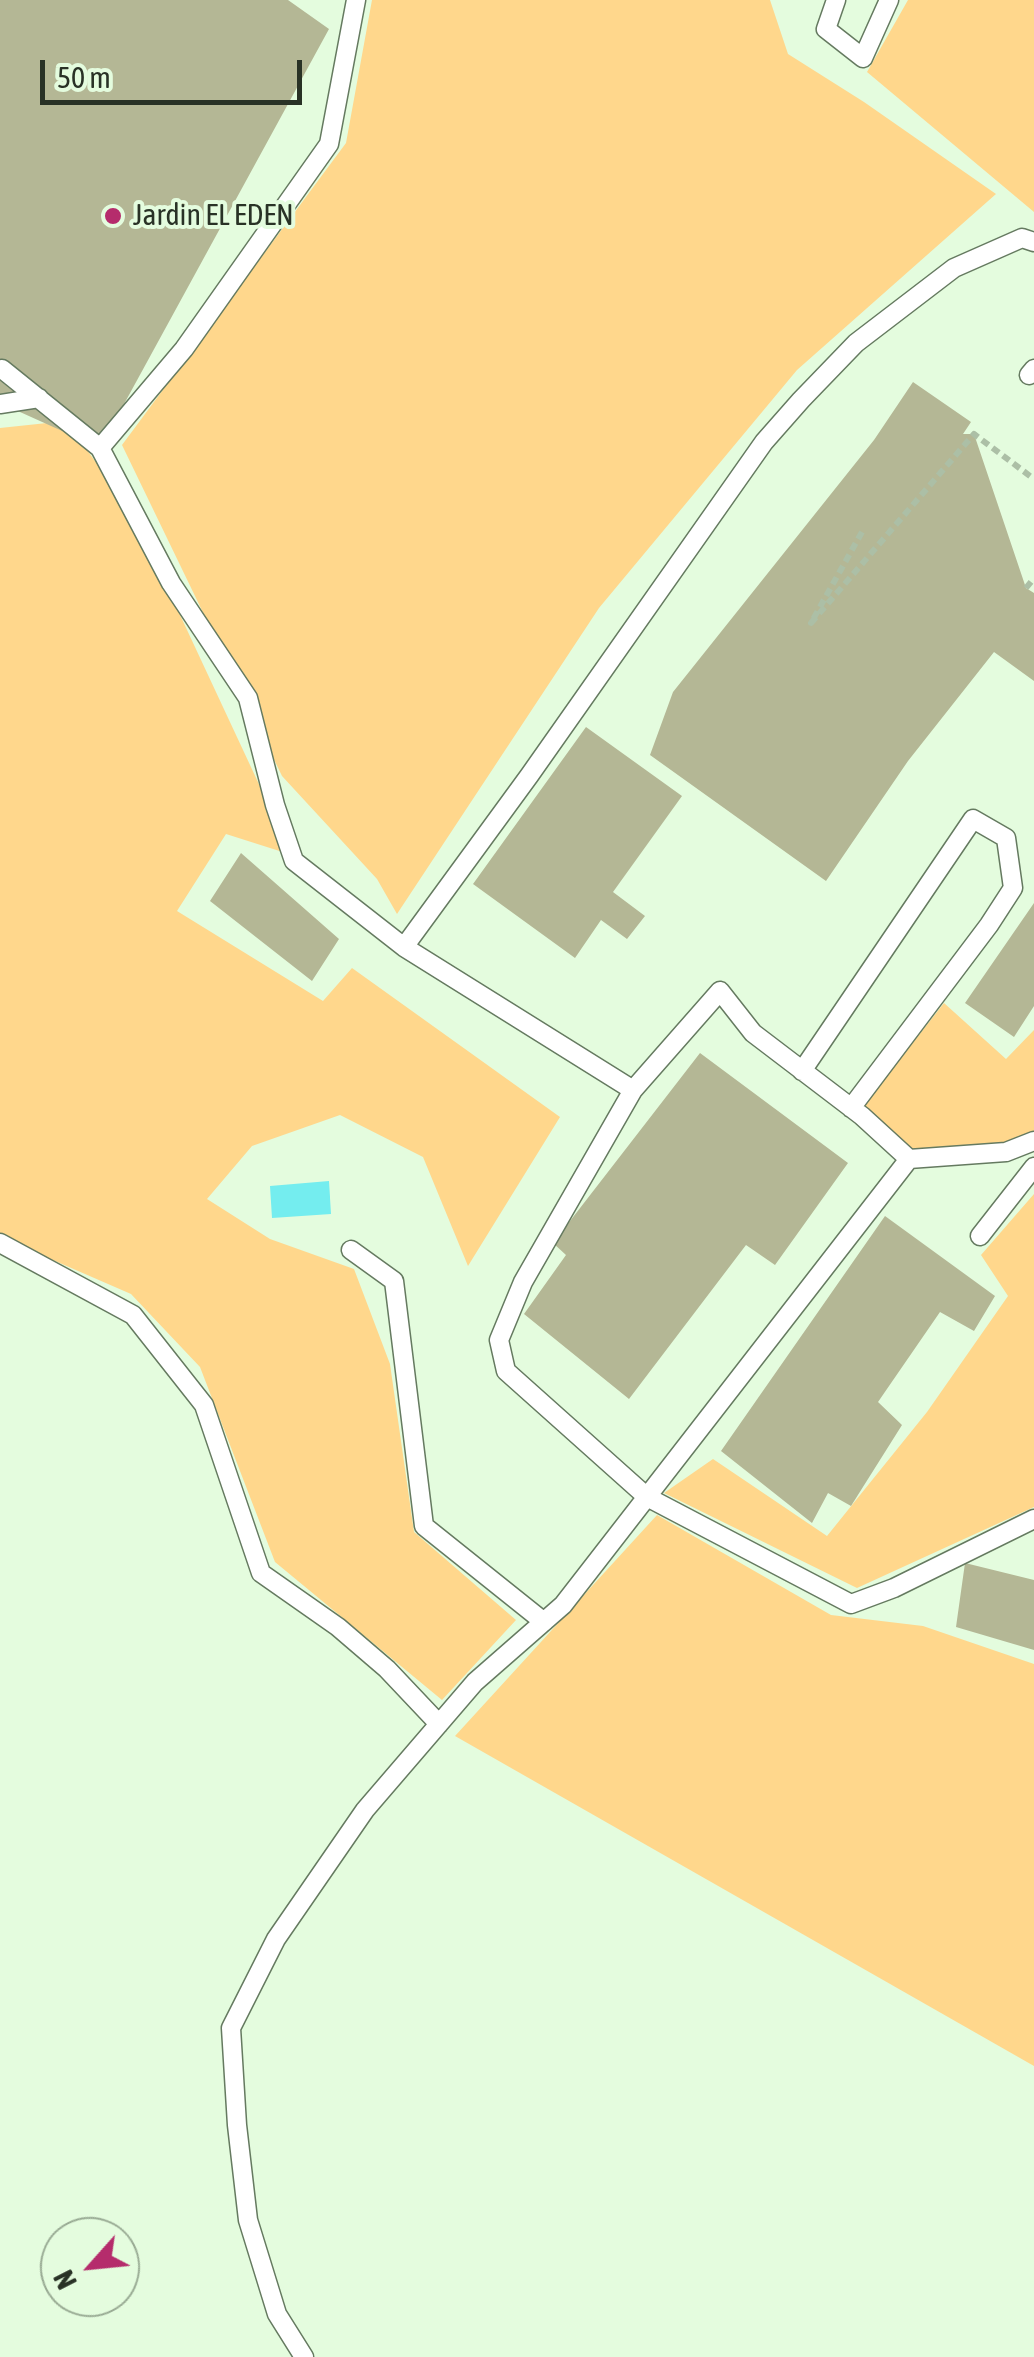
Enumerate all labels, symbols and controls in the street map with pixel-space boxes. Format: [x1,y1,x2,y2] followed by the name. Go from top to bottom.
[45,40,308,102] scale bar
[57,60,111,94] text: 50 m
[133,198,294,234] place label: Jardin EL EDEN
[102,205,124,227] marker: Jardin EL EDEN
[40,2217,140,2317] north arrow
[47,2265,83,2294] text: N

